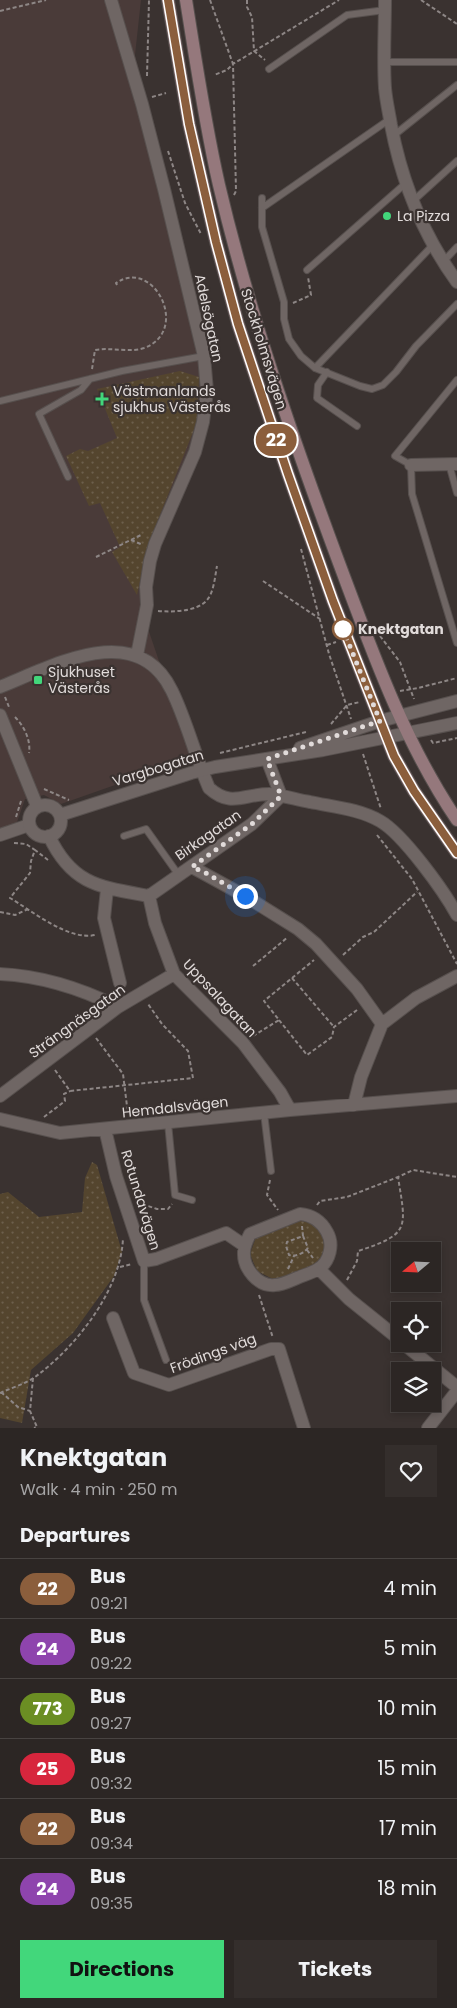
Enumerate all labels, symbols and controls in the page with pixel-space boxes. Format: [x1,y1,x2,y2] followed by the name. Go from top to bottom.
[397,206,450,226] place label: La Pizza
[381,210,393,222] marker: La Pizza
[190,272,228,364] street label: Adelsögatan
[236,286,292,412] street label: Stockholmsvägen
[113,381,231,417] place label: Västmanlands sjukhus Västerås
[95,392,109,406] marker: Västmanlands sjukhus Västerås
[254,424,298,456] line badge: 22
[266,427,286,452] text: 22
[332,618,354,640] marker: Knektgatan
[358,619,444,639] place label: Knektgatan
[48,662,115,698] place label: Sjukhuset Västerås
[32,674,44,686] marker: Sjukhuset Västerås
[110,745,206,791] street label: Vargbogatan
[171,805,245,865] street label: Birkagatan
[233,884,258,909] your location
[178,954,262,1042] street label: Uppsalagatan
[25,979,129,1063] street label: Strängnäsgatan
[121,1091,229,1123] street label: Hemdalsvägen
[116,1147,166,1253] street label: Rotundavägen
[391,1242,441,1292] north arrow
[391,1242,441,1412] map controls
[391,1302,441,1352] button: locate
[167,1328,259,1378] street label: Frödings väg
[391,1362,441,1412] button: layers
[20,1441,167,1474] text: Knektgatan
[385,1445,437,1497] button: heart
[20,1478,178,1501] text: Walk · 4 min · 250 m
[20,1522,130,1549] text: Departures
[90,1563,126,1590] text: Bus
[384,1575,437,1602] text: 4 min
[37,1576,58,1601] text: 22
[90,1592,128,1615] text: 09:21
[90,1623,126,1650] text: Bus
[384,1635,437,1662] text: 5 min
[36,1636,59,1661] text: 24
[90,1652,132,1675] text: 09:22
[90,1683,126,1710] text: Bus
[378,1695,437,1722] text: 10 min
[32,1696,63,1721] text: 773
[90,1712,131,1735] text: 09:27
[90,1743,126,1770] text: Bus
[378,1755,437,1782] text: 15 min
[37,1756,58,1781] text: 25
[90,1772,132,1795] text: 09:32
[90,1803,126,1830] text: Bus
[379,1815,437,1842] text: 17 min
[37,1816,58,1841] text: 22
[90,1832,133,1855] text: 09:34
[90,1863,126,1890] text: Bus
[377,1875,437,1902] text: 18 min
[36,1876,59,1901] text: 24
[90,1892,133,1915] text: 09:35
[20,1940,224,1998] button: Directions
[234,1940,437,1998] button: Tickets

